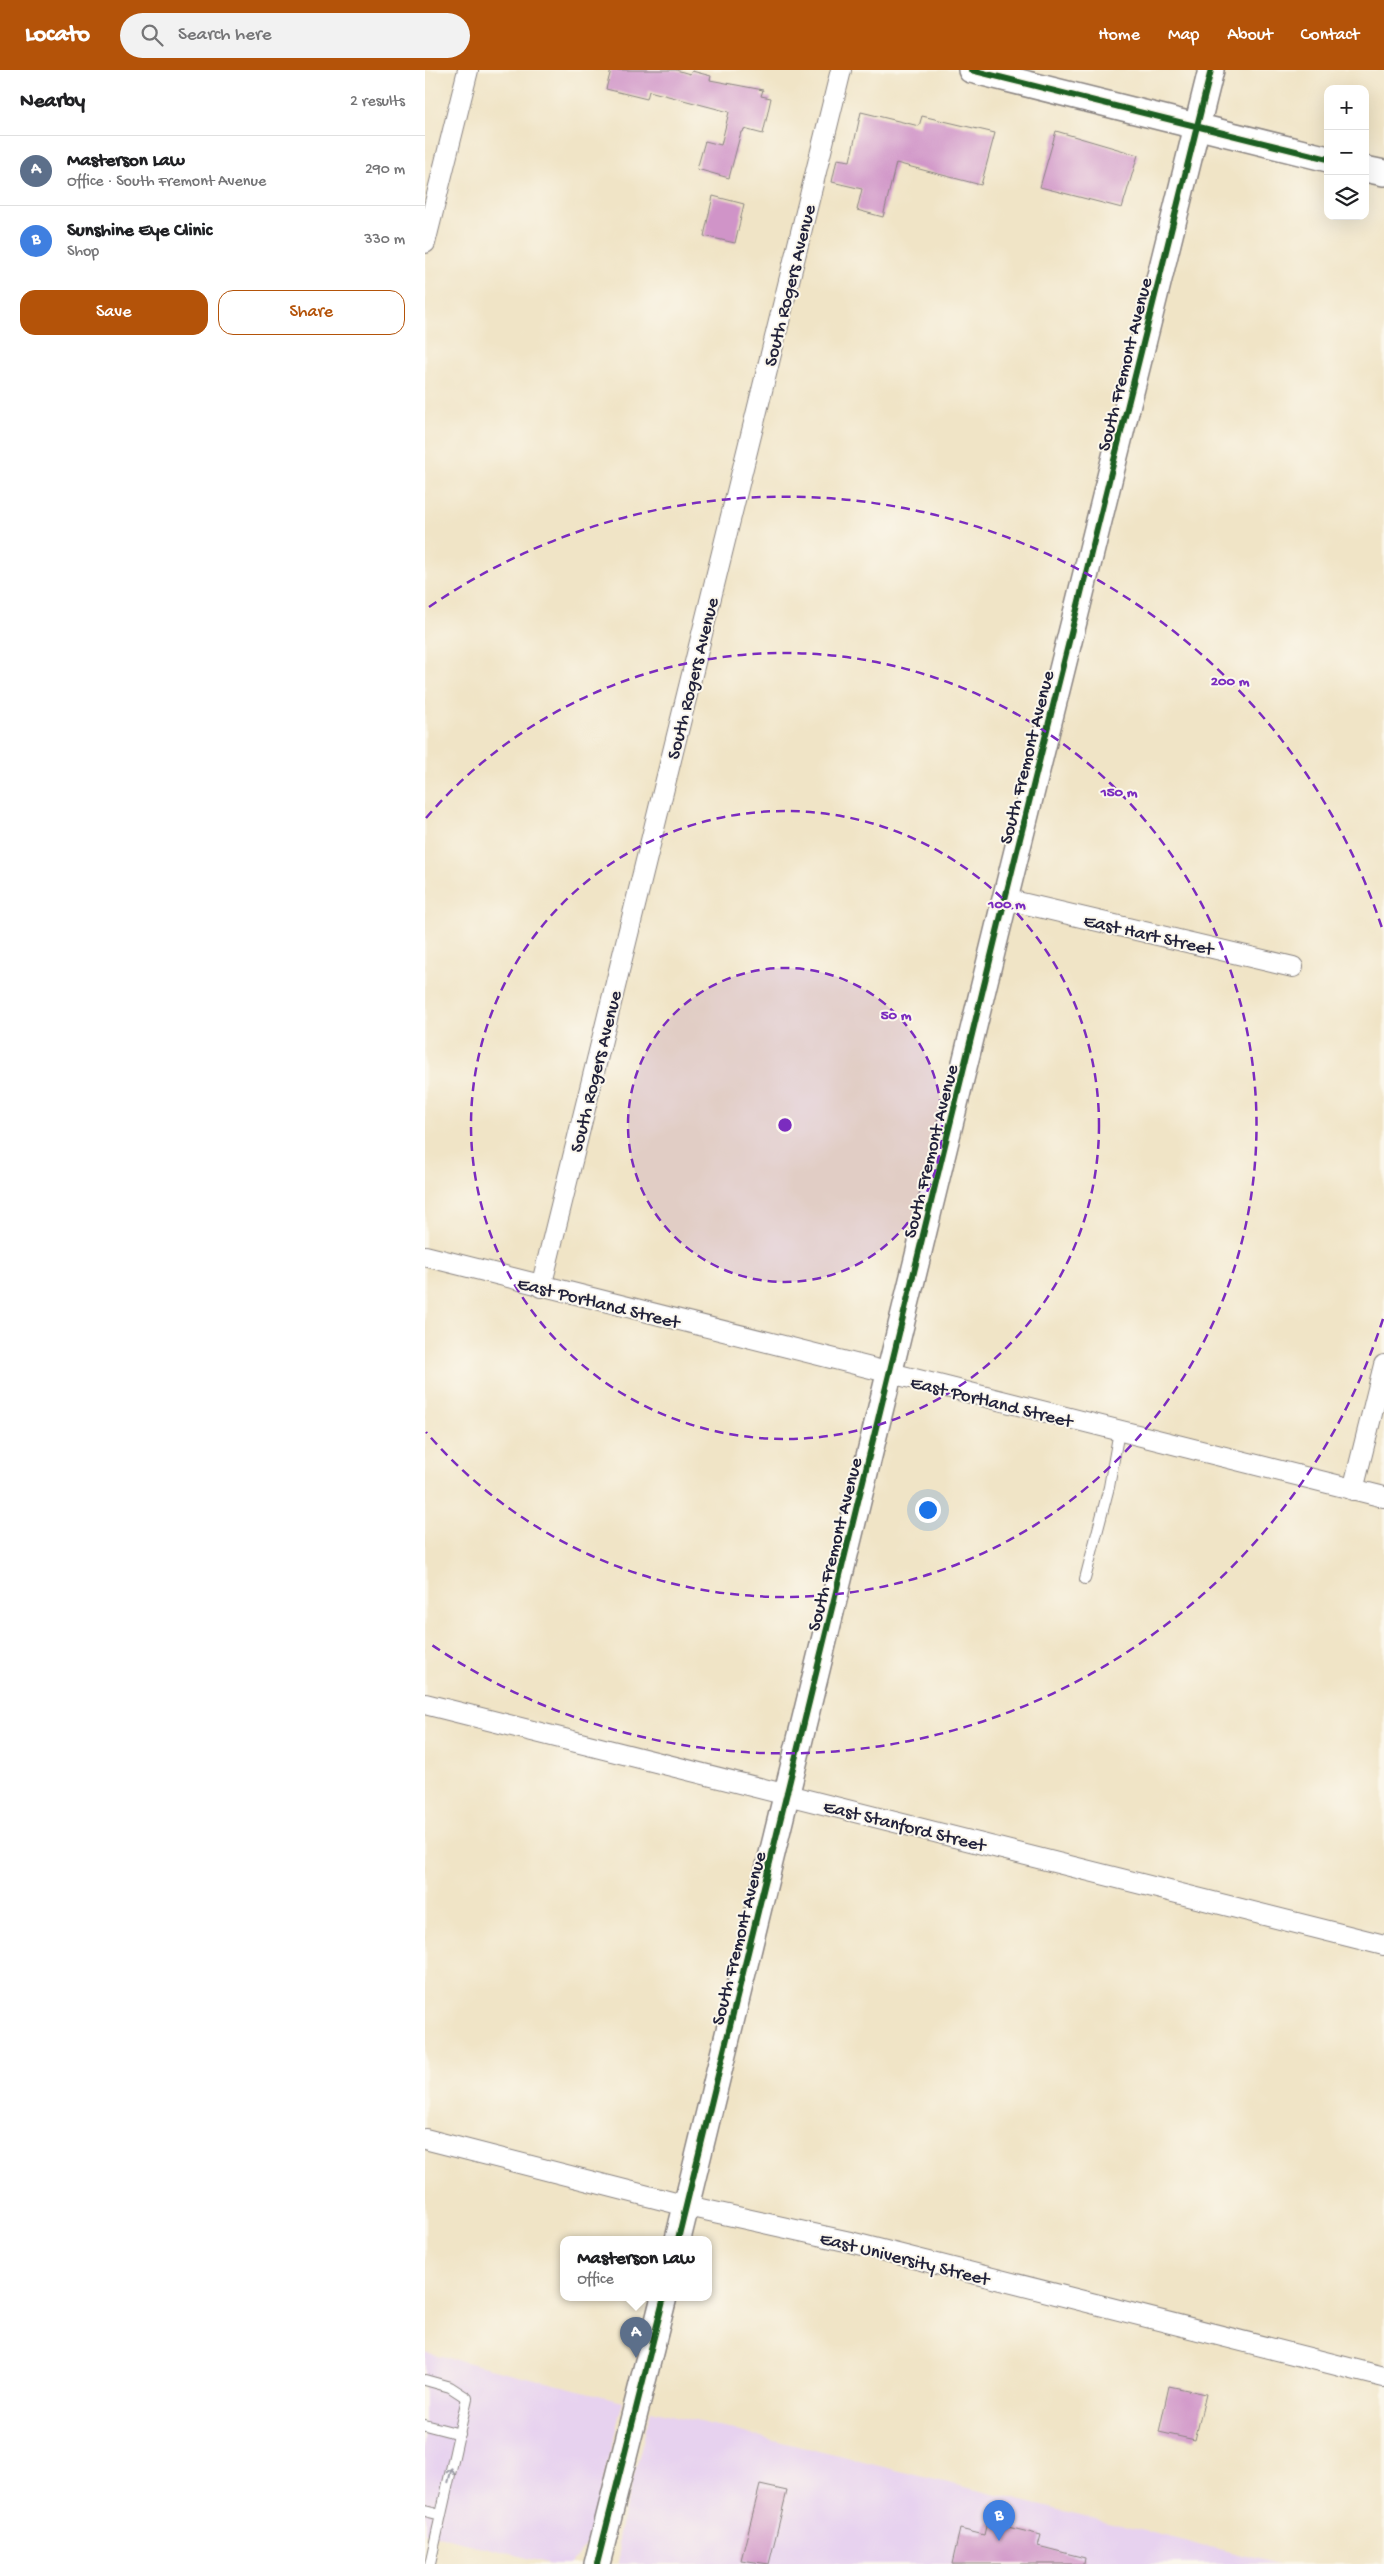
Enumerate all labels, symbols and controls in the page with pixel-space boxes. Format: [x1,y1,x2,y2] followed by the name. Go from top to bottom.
[120,13,470,58] search box
[25,21,90,50] text: Locato
[138,21,166,49] icon: search
[178,24,272,47] text: Search here
[1098,25,1140,46] text: Home
[1168,25,1199,46] text: Map
[1227,25,1273,46] text: About
[1301,25,1359,46] text: Contact
[1324,85,1369,220] map controls
[1324,85,1369,130] button: +
[20,90,85,115] text: Nearby
[350,93,405,112] text: 2 results
[1324,130,1369,175] button: −
[67,150,185,173] text: Masterson Law
[31,161,41,180] text: A
[365,161,405,180] text: 290 m
[67,173,266,192] text: Office · South Fremont Avenue
[1324,175,1369,220] button: layers
[760,202,823,369] street label: South Rogers Avenue
[67,220,212,243] text: Sunshine Eye Clinic
[32,231,40,250] text: B
[364,231,405,250] text: 330 m
[67,243,99,262] text: Shop
[1094,275,1159,454] street label: South Fremont Avenue
[20,290,208,335] button: Save
[218,290,405,335] button: Share
[663,595,726,762] street label: South Rogers Avenue
[996,668,1061,847] street label: South Fremont Avenue
[1211,673,1250,691] text: 200 m
[1100,784,1138,802] text: 150 m
[987,896,1026,914] text: 100 m
[1081,910,1218,963] street label: East Hart Street
[566,988,629,1155] street label: South Rogers Avenue
[881,1007,912,1025] text: 50 m
[900,1062,965,1241] street label: South Fremont Avenue
[776,1116,794,1134] centre of rings
[515,1273,684,1336] street label: East Portland Street
[908,1372,1077,1435] street label: East Portland Street
[804,1455,869,1634] street label: South Fremont Avenue
[915,1497,941,1523] your location
[821,1796,990,1859] street label: East Stanford Street
[708,1849,773,2028] street label: South Fremont Avenue
[817,2228,994,2293] street label: East University Street
[560,2236,712,2301] popup
[577,2248,695,2271] text: Masterson Law
[577,2271,614,2290] text: Office
[620,2317,652,2358] pin: A
[446,2467,455,2483] one-way arrow
[983,2500,1015,2541] pin: B

